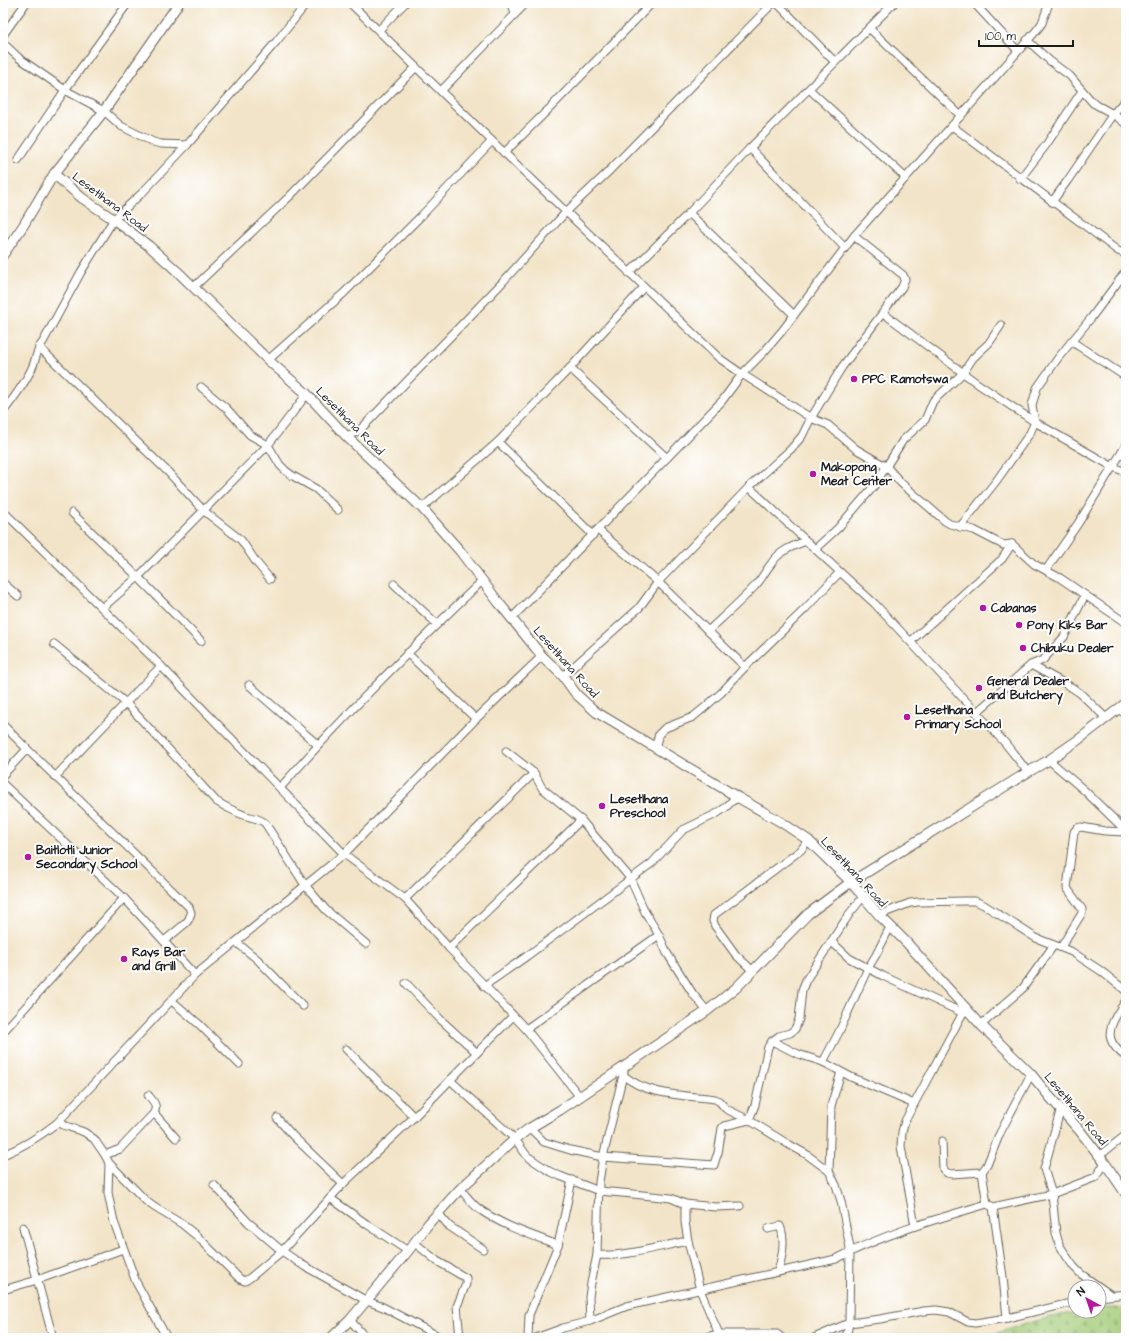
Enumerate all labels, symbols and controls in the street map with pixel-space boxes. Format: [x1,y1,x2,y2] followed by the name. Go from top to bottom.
[979,22,1073,48] scale bar
[985,28,1016,45] text: 100 m
[68,168,151,236] street label: Lesetlhana Road
[862,371,949,388] place label: PPC Ramotswa
[849,374,859,384] marker: PPC Ramotswa
[312,383,388,459] street label: Lesetlhana Road
[821,459,893,490] place label: Makopong Meat Center
[808,469,818,479] marker: Makopong Meat Center
[991,600,1037,617] place label: Cabanas
[978,603,988,613] marker: Cabanas
[1027,617,1108,635] place label: Pony Kiks Bar
[1014,620,1024,630] marker: Pony Kiks Bar
[529,623,602,702] street label: Lesetlhana Road
[1031,640,1114,657] place label: Chibuku Dealer
[1018,643,1028,653] marker: Chibuku Dealer
[986,673,1069,705] place label: General Dealer and Butchery
[974,683,984,693] marker: General Dealer and Butchery
[915,702,1001,734] place label: Lesetlhana Primary School
[902,712,912,722] marker: Lesetlhana Primary School
[610,791,669,822] place label: Lesetlhana Preschool
[597,801,607,811] marker: Lesetlhana Preschool
[817,833,891,911] street label: Lesetlhana Road
[35,842,138,874] place label: Baitlotli Junior Secondary School
[23,852,33,862] marker: Baitlotli Junior Secondary School
[131,944,186,975] place label: Rays Bar and Grill
[119,954,129,964] marker: Rays Bar and Grill
[1040,1069,1111,1149] street label: Lesetlhana Road
[1067,1279,1107,1319] north arrow
[1073,1284,1088,1300] text: N

